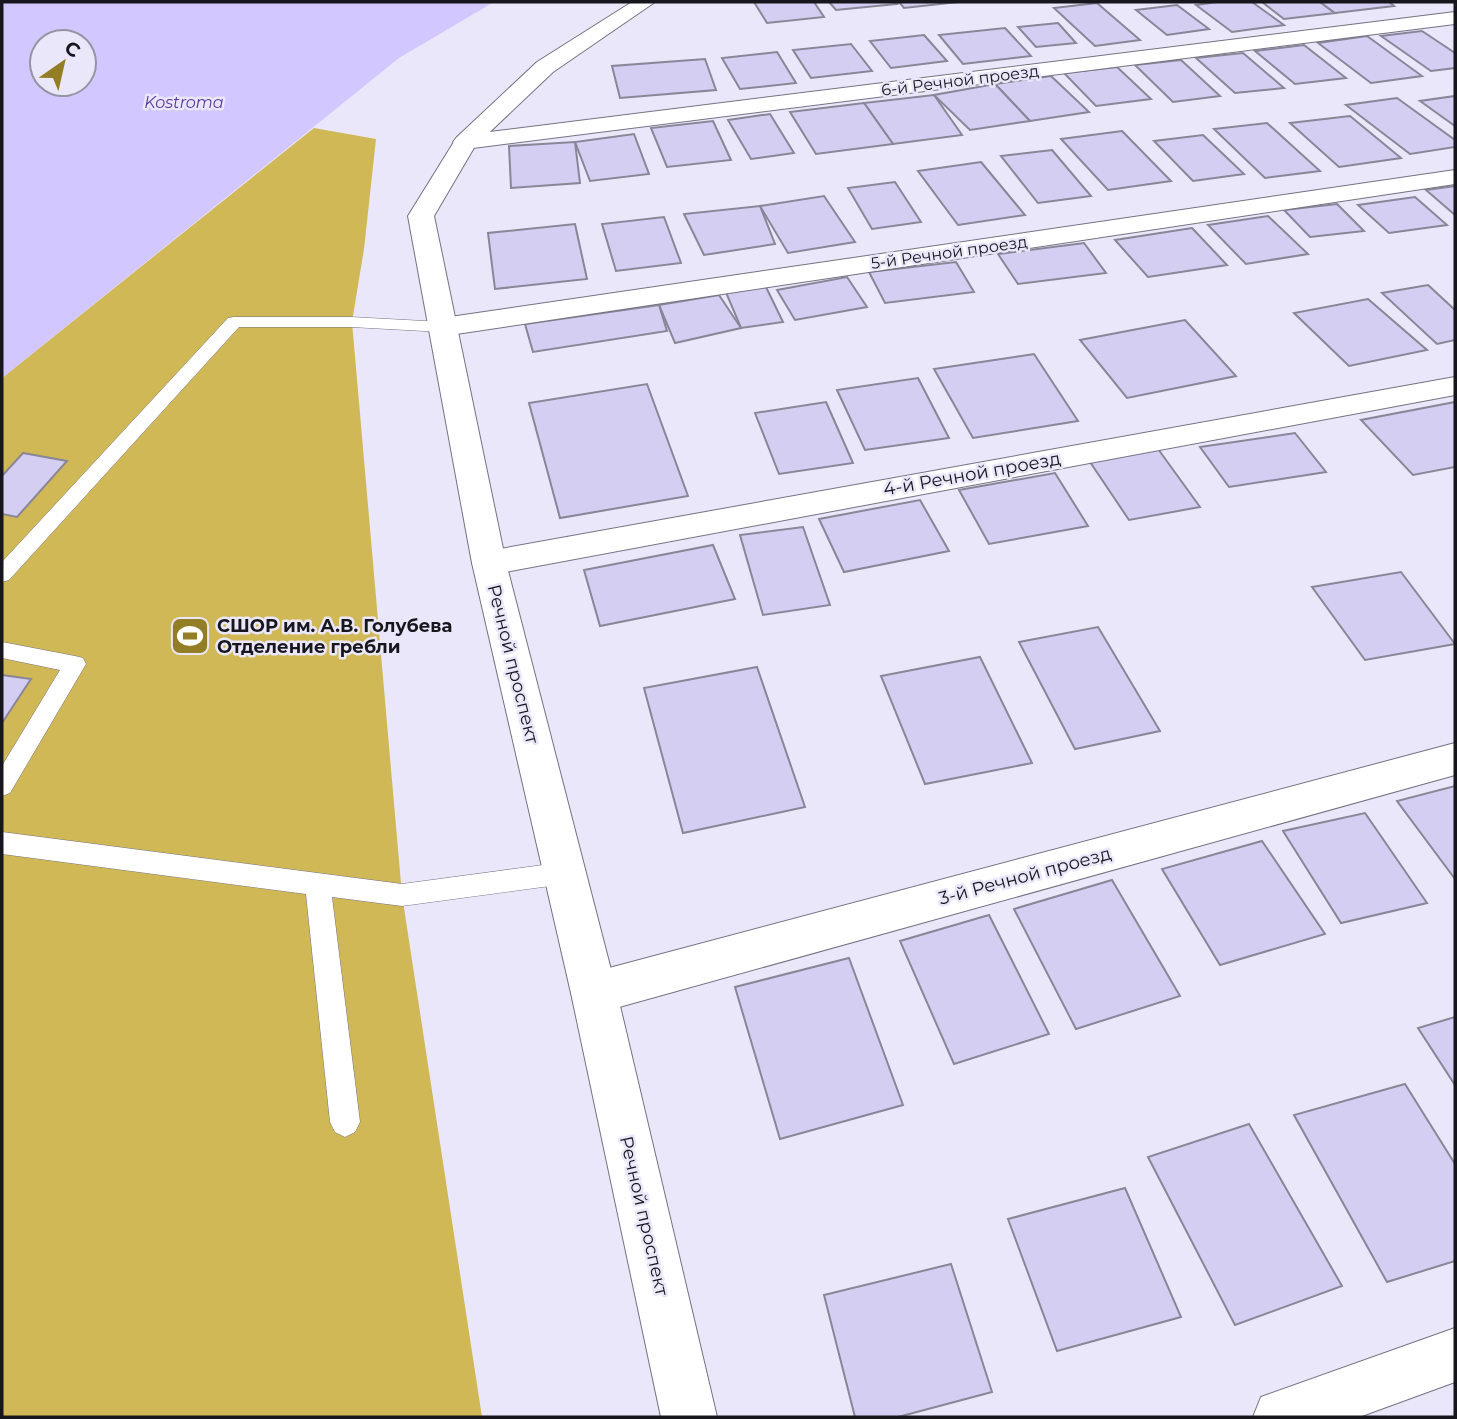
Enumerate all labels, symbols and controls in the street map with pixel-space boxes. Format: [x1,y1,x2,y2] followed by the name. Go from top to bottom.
[28,28,98,98] north arrow
[60,36,85,63] text: С
[880,61,1040,100] street label: 6-й Речной проезд
[144,93,224,112] water label: Kostroma
[870,232,1029,273] street label: 5-й Речной проезд
[882,448,1063,500] street label: 4-й Речной проезд
[483,582,544,746] street label: Речной проспект
[169,615,211,657] sports icon: СШОР им. А.В. Голубева Отделение гребли
[217,615,452,658] place label: СШОР им. А.В. Голубева Отделение гребли
[936,842,1114,910] street label: 3-й Речной проезд
[615,1134,673,1298] street label: Речной проспект

